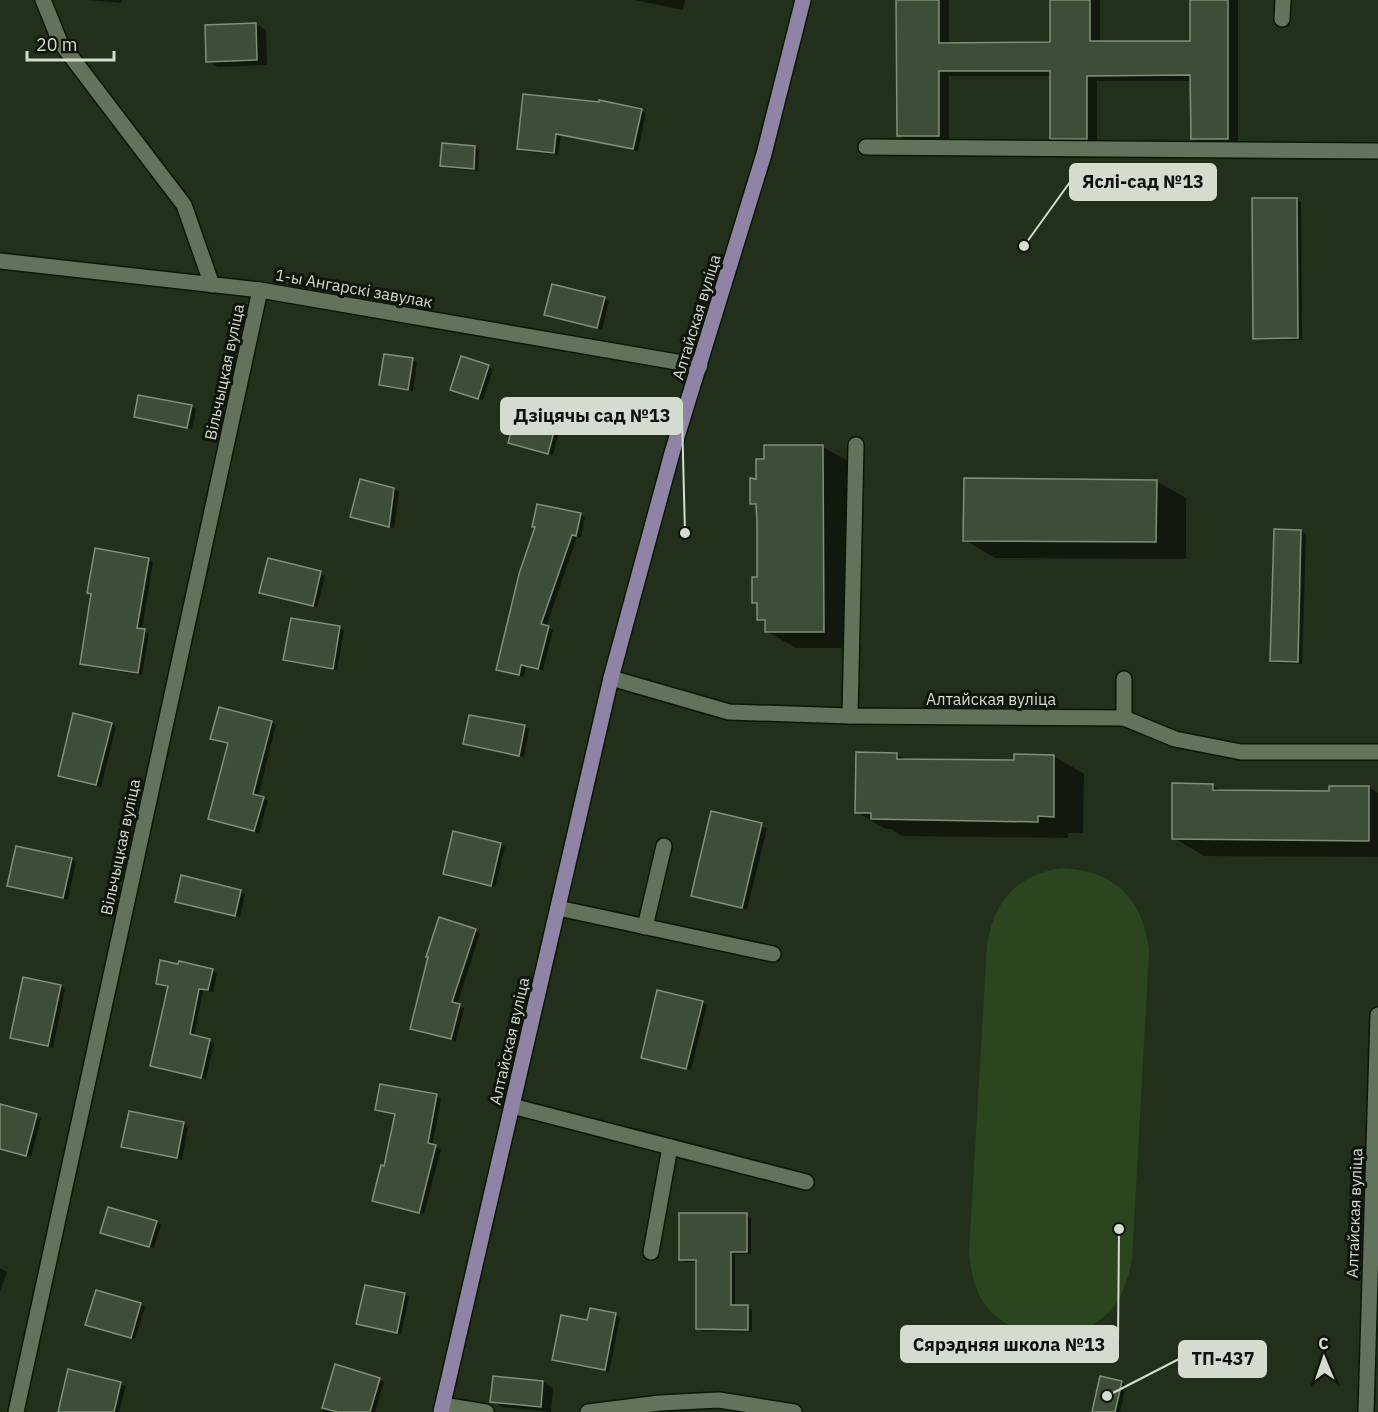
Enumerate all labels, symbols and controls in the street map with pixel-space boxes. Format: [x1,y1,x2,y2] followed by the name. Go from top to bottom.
[27,24,114,62] scale bar
[36,33,78,56] text: 20 m
[1070,164,1216,200] callout: Яслі-сад №13
[1082,170,1204,193] text: Яслі-сад №13
[667,251,725,382] street label: Алтайская вуліца
[274,264,435,312] street label: 1-ы Ангарскі завулак
[200,302,248,442] street label: Вільчыцкая вуліца
[501,398,682,434] callout: Дзіцячы сад №13
[514,404,670,427] text: Дзіцячы сад №13
[926,689,1056,709] street label: Алтайская вуліца
[96,777,144,917] street label: Вільчыцкая вуліца
[485,975,533,1107] street label: Алтайская вуліца
[1342,1147,1366,1278] street label: Алтайская вуліца
[901,1326,1118,1362] callout: Сярэдняя школа №13
[1294,1328,1354,1388] north arrow
[913,1333,1105,1356] text: Сярэдняя школа №13
[1318,1333,1329,1353] text: С
[1179,1341,1266,1377] callout: ТП-437
[1192,1347,1254,1370] text: ТП-437

